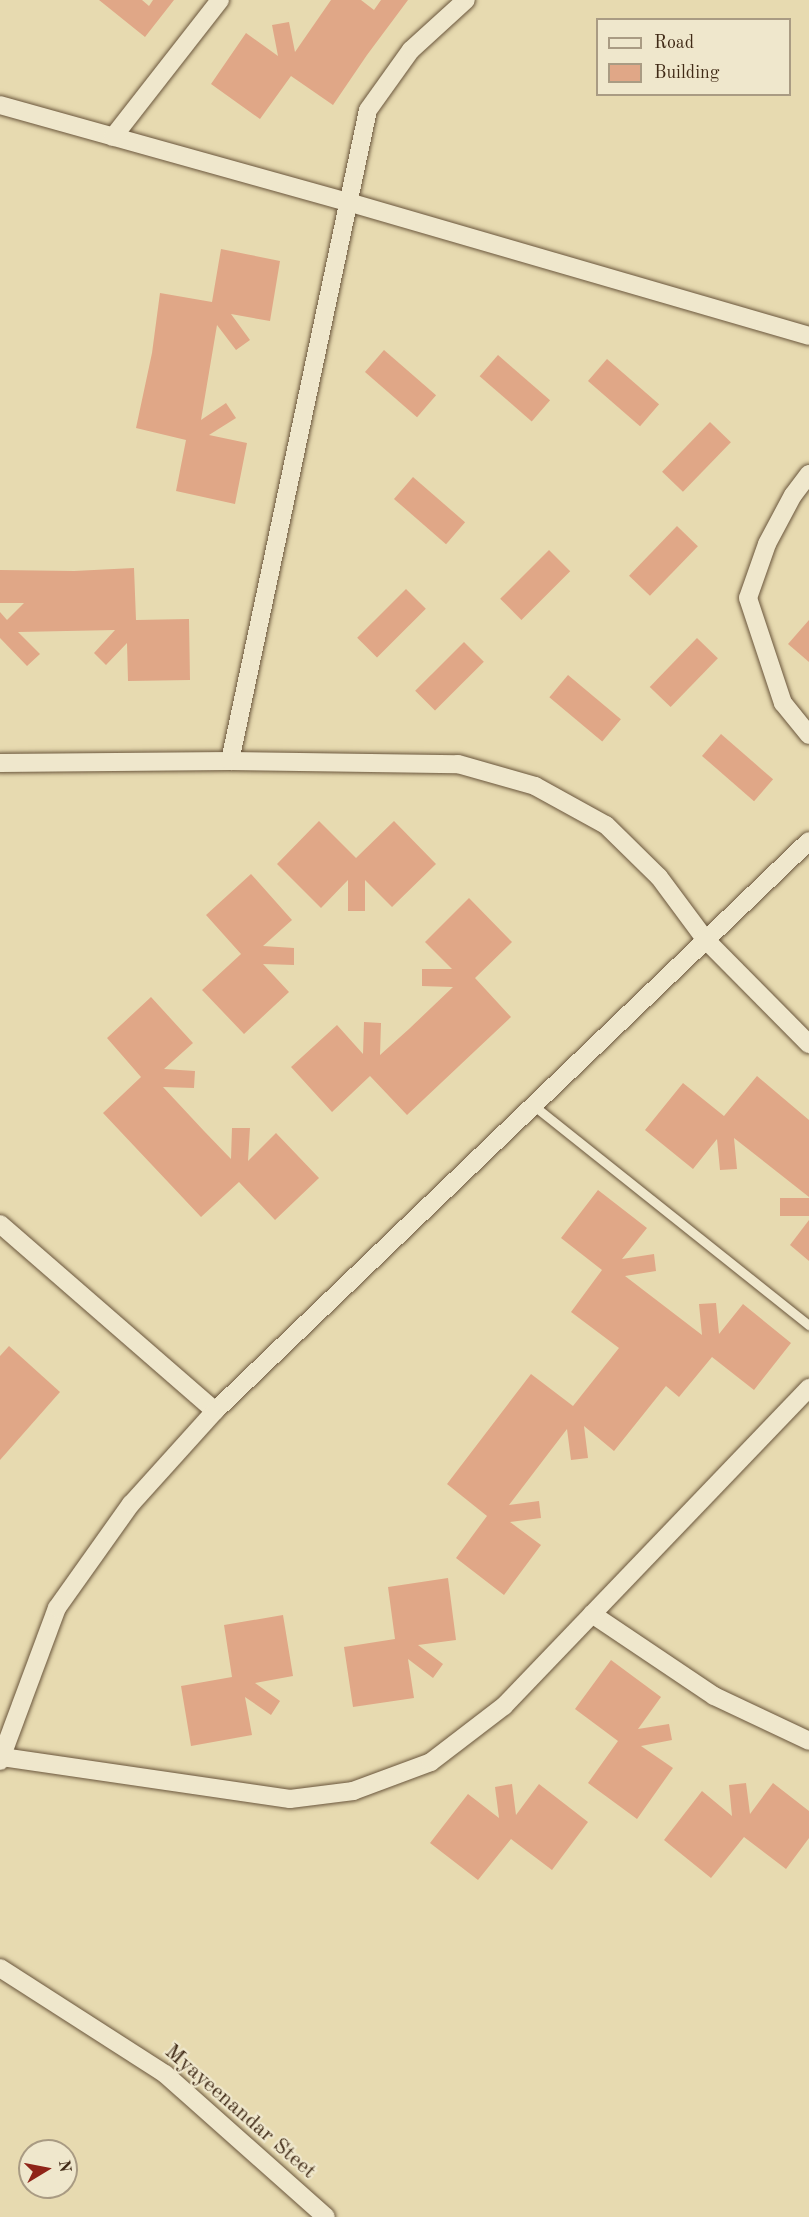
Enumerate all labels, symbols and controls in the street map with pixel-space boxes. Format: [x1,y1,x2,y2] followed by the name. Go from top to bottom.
[596,18,791,96] legend
[654,34,694,52] text: Road
[654,64,719,82] text: Building
[159,2039,321,2185] street label: Myayeenandar Steet
[18,2139,78,2199] north arrow
[55,2159,73,2174] text: N

